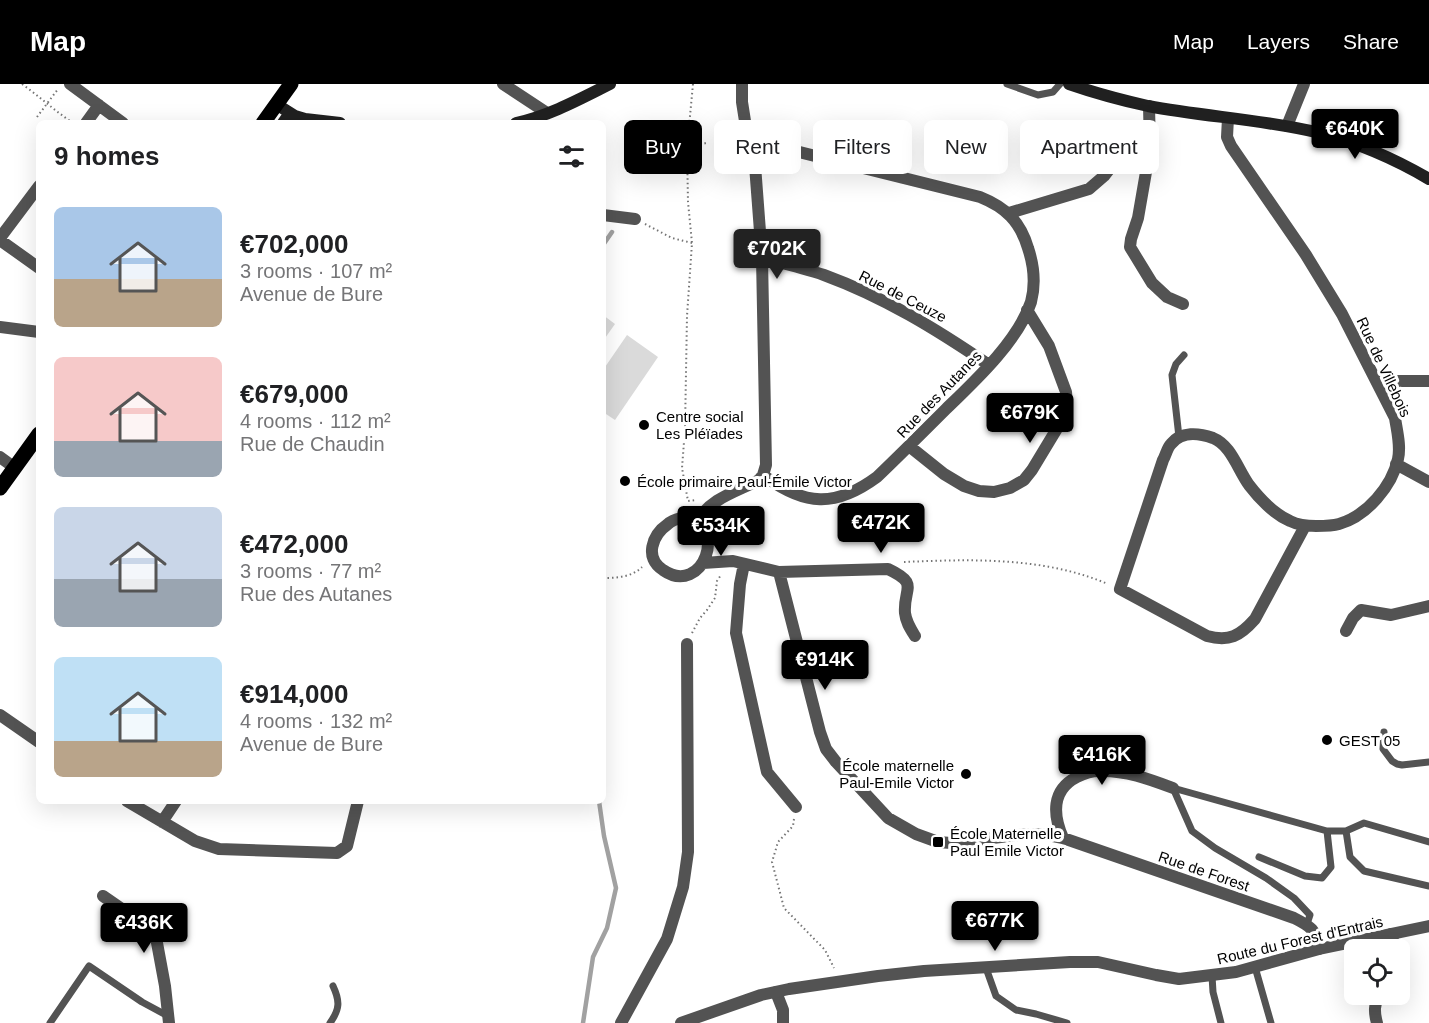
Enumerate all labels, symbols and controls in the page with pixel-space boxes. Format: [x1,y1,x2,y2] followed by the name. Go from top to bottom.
[30,26,86,57] text: Map
[1173,30,1214,53] text: Map
[1247,30,1310,53] text: Layers
[1343,30,1399,53] text: Share
[1313,109,1397,160] pin: €640K
[1326,117,1384,139] text: €640K
[624,120,702,174] chip: Buy
[714,120,801,174] chip: Rent
[813,120,912,174] chip: Filters
[924,120,1008,174] chip: New
[1020,120,1159,174] chip: Apartment
[555,140,588,173] icon: filters
[54,141,160,171] text: 9 homes
[240,229,348,259] text: €702,000
[735,229,819,280] pin: €702K
[102,231,174,303] icon: home
[748,237,806,259] text: €702K
[240,260,392,282] text: 3 rooms · 107 m²
[856,267,950,325] street label: Rue de Ceuze
[240,283,383,305] text: Avenue de Bure
[1353,314,1415,420] street label: Rue de Villebois
[893,347,985,441] street label: Rue des Autanes
[240,379,348,409] text: €679,000
[102,381,174,453] icon: home
[988,393,1072,444] pin: €679K
[1001,401,1059,423] text: €679K
[656,408,744,442] place label: Centre social Les Pléïades
[240,410,391,432] text: 4 rooms · 112 m²
[637,418,651,432] marker: Centre social Les Pléïades
[240,433,385,455] text: Rue de Chaudin
[637,473,852,490] place label: École primaire Paul-Émile Victor
[618,474,632,488] marker: École primaire Paul-Émile Victor
[839,503,923,554] pin: €472K
[679,506,763,557] pin: €534K
[852,511,910,533] text: €472K
[692,514,750,536] text: €534K
[240,529,348,559] text: €472,000
[102,531,174,603] icon: home
[240,560,381,582] text: 3 rooms · 77 m²
[240,583,392,605] text: Rue des Autanes
[783,640,867,691] pin: €914K
[796,648,854,670] text: €914K
[240,679,348,709] text: €914,000
[102,681,174,753] icon: home
[240,710,392,732] text: 4 rooms · 132 m²
[1339,732,1400,749] place label: GEST 05
[240,733,383,755] text: Avenue de Bure
[1320,733,1334,747] marker: GEST 05
[1060,735,1144,786] pin: €416K
[1073,743,1131,765] text: €416K
[839,757,954,791] place label: École maternelle Paul-Emile Victor
[959,767,973,781] marker: École maternelle Paul-Emile Victor
[950,825,1064,859] place label: École Maternelle Paul Emile Victor
[931,835,945,849] marker: École Maternelle Paul Emile Victor
[1156,847,1252,895] street label: Rue de Forest
[953,901,1037,952] pin: €677K
[102,903,186,954] pin: €436K
[966,909,1024,931] text: €677K
[115,911,173,933] text: €436K
[1215,913,1385,967] street label: Route du Forest d'Entrais
[1344,939,1410,1005] map controls
[1344,939,1410,1005] button: locate

